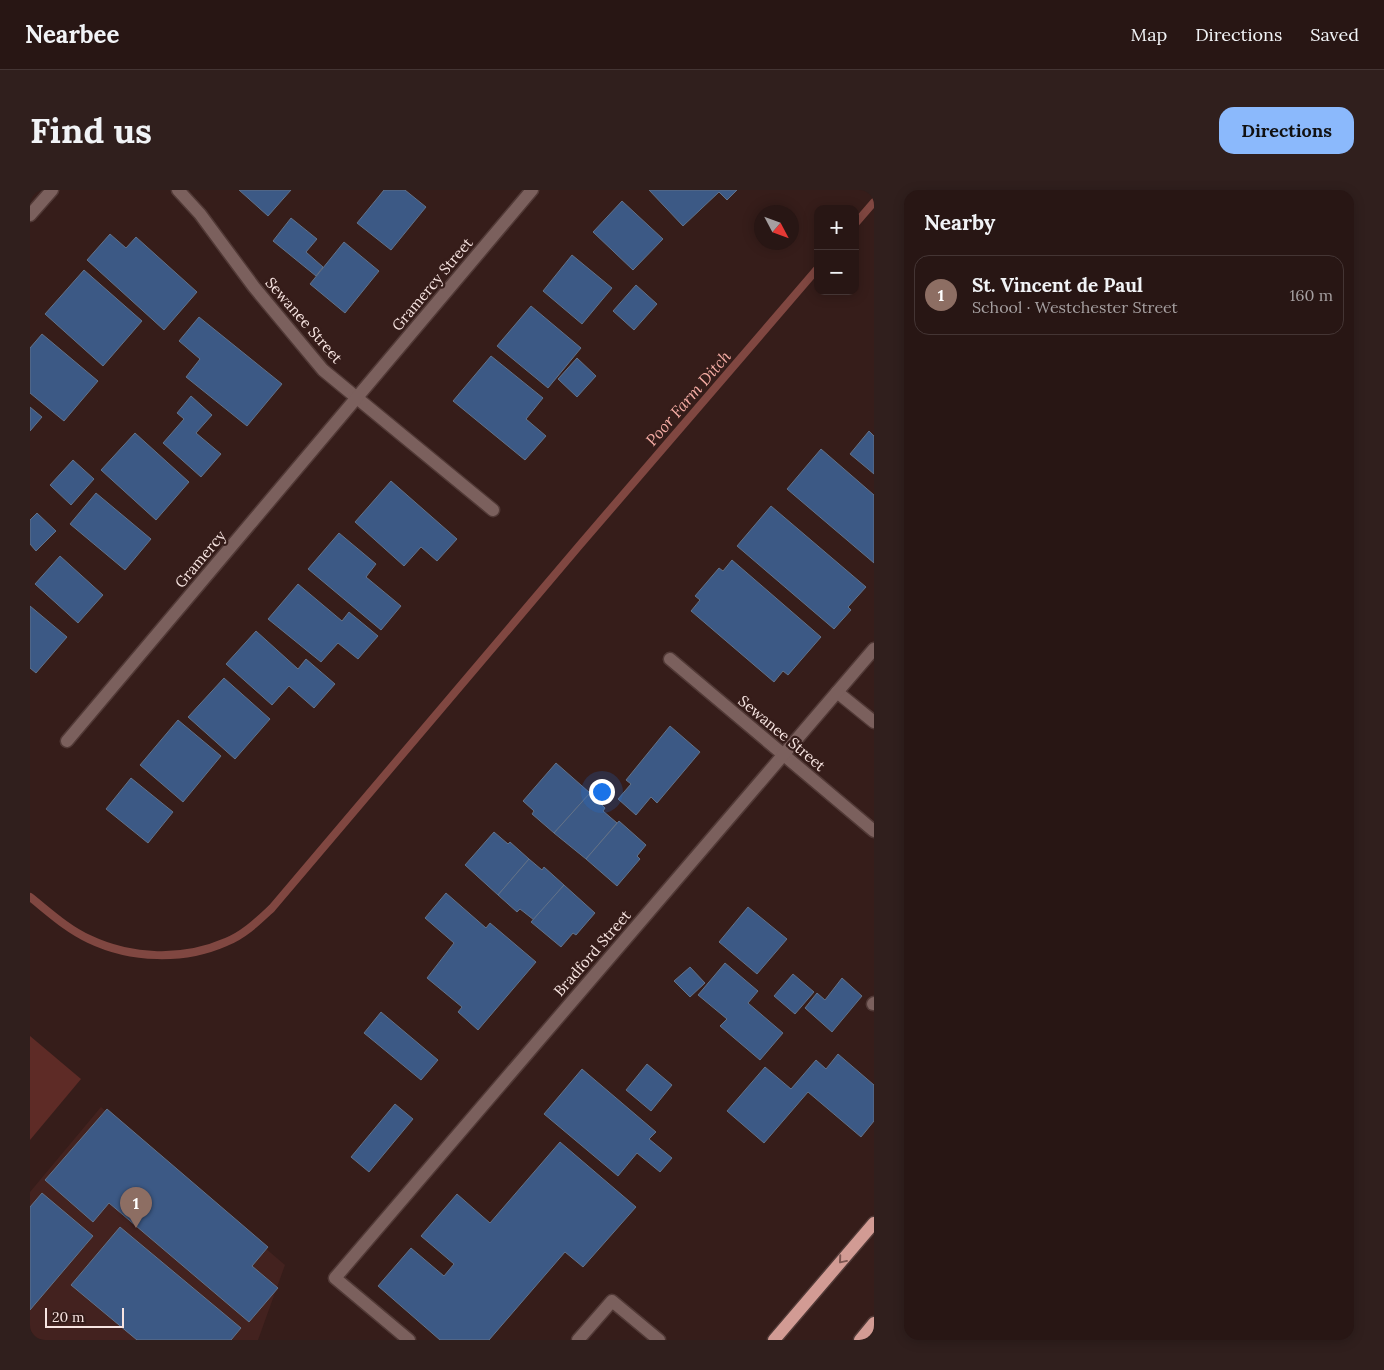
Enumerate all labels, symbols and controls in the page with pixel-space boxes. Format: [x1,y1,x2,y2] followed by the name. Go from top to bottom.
[25,19,119,50] text: Nearbee
[1131,23,1167,46] text: Map
[1195,23,1282,46] text: Directions
[1310,23,1359,46] text: Saved
[1219,107,1354,154] button: Directions
[30,108,152,153] text: Find us
[754,205,799,250] north arrow
[814,205,859,295] map controls
[814,205,859,250] button: +
[924,209,995,236] text: Nearby
[388,233,477,334] street label: Gramercy Street
[814,250,859,295] button: −
[261,273,347,367] street label: Sewanee Street
[972,273,1143,297] text: St. Vincent de Paul
[938,285,944,305] text: 1
[1289,285,1333,305] text: 160 m
[972,297,1178,317] text: School · Westchester Street
[641,346,735,450] water label: Poor Farm Ditch
[170,526,230,592] street label: Gramercy
[735,691,830,775] street label: Sewanee Street
[589,779,615,805] your location
[549,906,635,1000] street label: Bradford Street
[120,1187,152,1228] pin: 1
[839,1255,848,1264] one-way arrow
[45,1305,124,1328] scale bar
[52,1308,84,1326] text: 20 m

